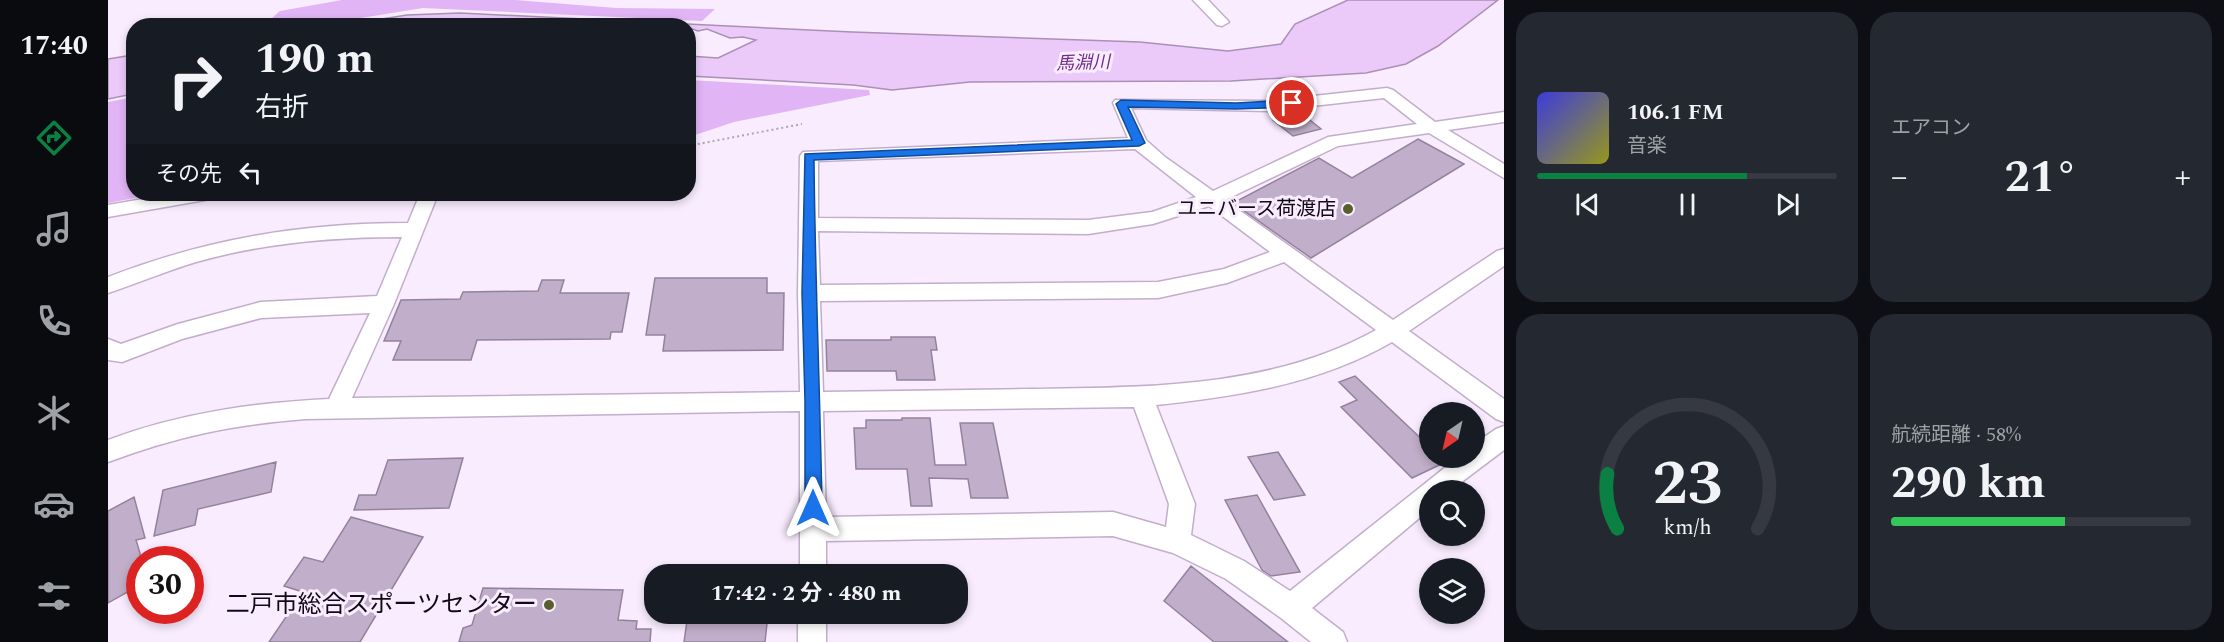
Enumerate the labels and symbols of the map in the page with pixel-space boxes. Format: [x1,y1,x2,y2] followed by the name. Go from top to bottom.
[1056,48,1112,77] water label: 馬淵川
[1266,77,1317,128] pin
[1177,194,1336,224] place label: ユニバース荷渡店
[1341,202,1355,216] marker: ユニバース荷渡店
[1419,402,1485,468] north arrow
[781,476,845,540] position arrow
[126,546,204,624] speed limit sign: 30
[225,587,537,623] place label: 二戸市総合スポーツセンター
[542,598,556,612] marker: 二戸市総合スポーツセンター

